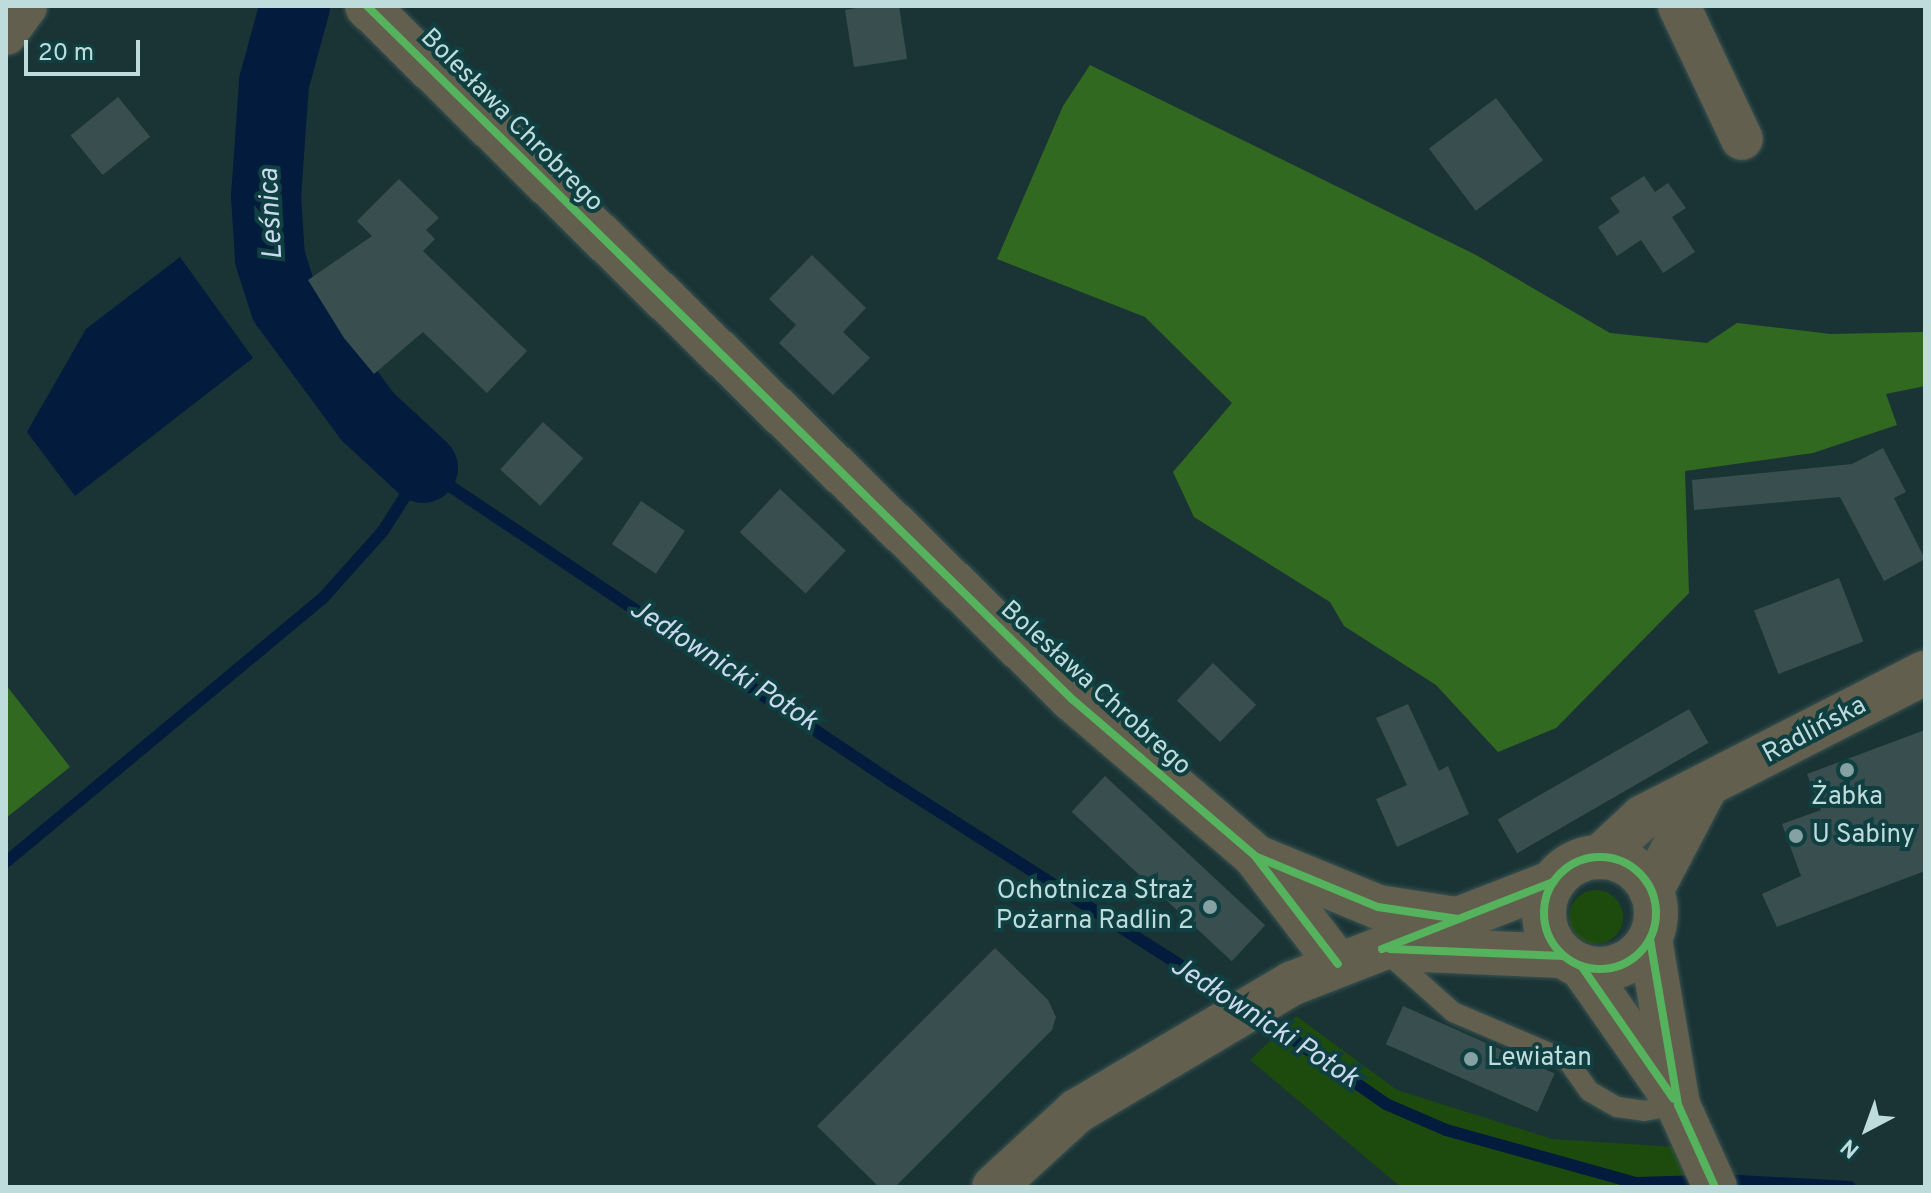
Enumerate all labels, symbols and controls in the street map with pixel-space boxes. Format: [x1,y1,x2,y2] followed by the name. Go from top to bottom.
[413,23,609,219] street label: Bolesława Chrobrego
[28,24,144,74] scale bar
[38,39,94,69] text: 20 m
[253,167,291,261] water label: Leśnica
[623,593,823,739] water label: Jedłownicki Potok
[993,595,1197,783] street label: Bolesława Chrobrego
[1758,691,1872,771] street label: Radlińska
[1838,761,1856,779] marker: Żabka
[1811,782,1883,814] place label: Żabka
[1812,820,1915,852] place label: U Sabiny
[1787,827,1805,845] marker: U Sabiny
[996,876,1194,938] place label: Ochotnicza Straż Pożarna Radlin 2
[1201,898,1219,916] marker: Ochotnicza Straż Pożarna Radlin 2
[1164,950,1364,1096] water label: Jedłownicki Potok
[1487,1043,1592,1075] place label: Lewiatan
[1462,1050,1480,1068] marker: Lewiatan
[1827,1089,1907,1169] north arrow
[1836,1132,1866,1163] text: N

